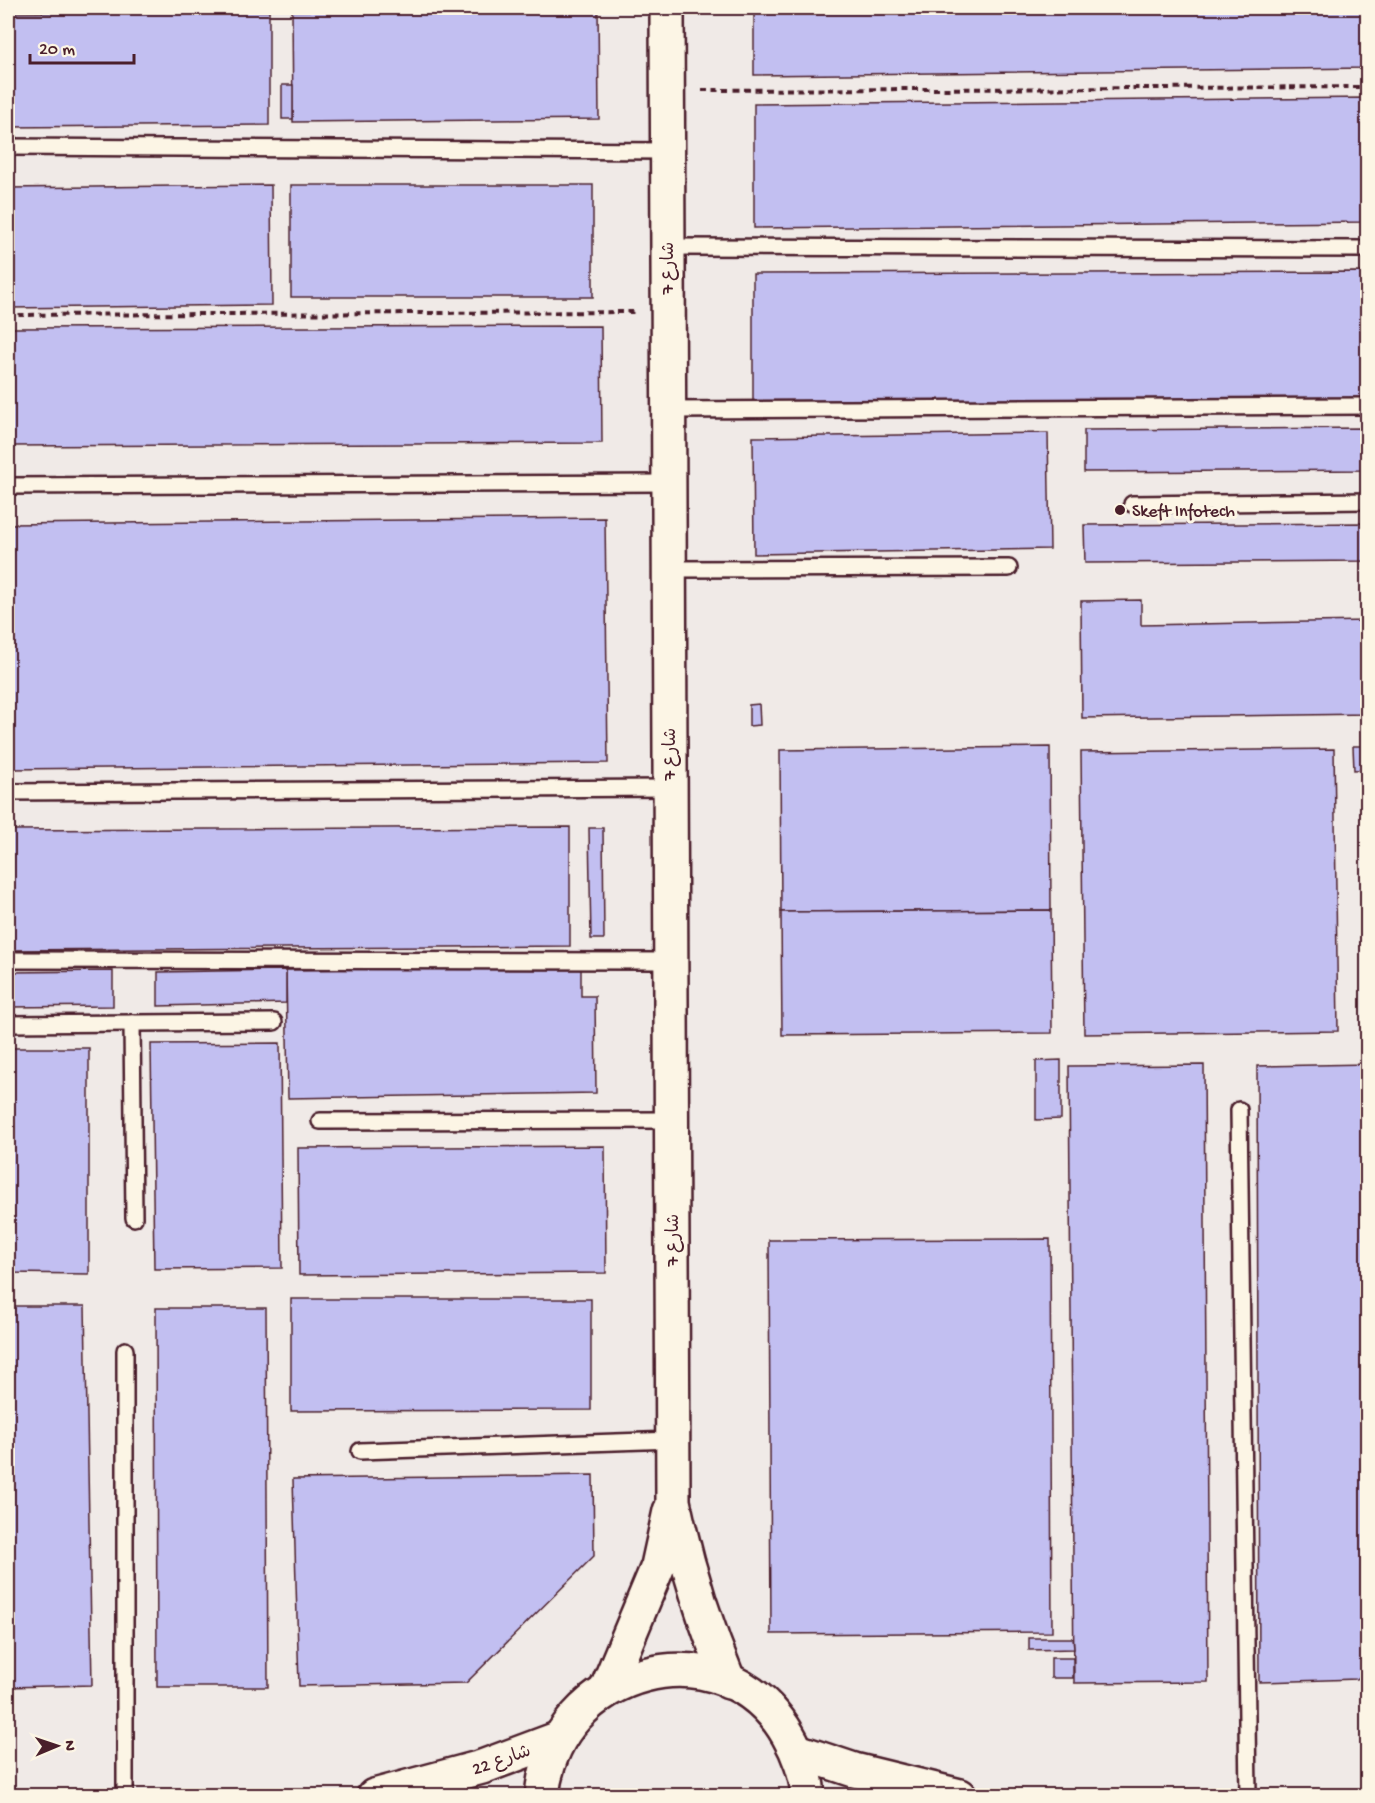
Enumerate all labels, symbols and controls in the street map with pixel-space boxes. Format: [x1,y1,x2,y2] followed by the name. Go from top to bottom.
[30,27,134,65] scale bar
[39,40,75,61] text: 20 m
[659,242,680,295] street label: شارع 7
[1132,502,1235,523] place label: Skeft Infotech
[1113,503,1127,517] marker: Skeft Infotech
[661,728,682,781] street label: شارع 7
[664,1214,685,1267] street label: شارع 7
[27,1716,87,1776] north arrow
[59,1740,78,1752] text: N
[470,1742,534,1781] street label: شارع 22

